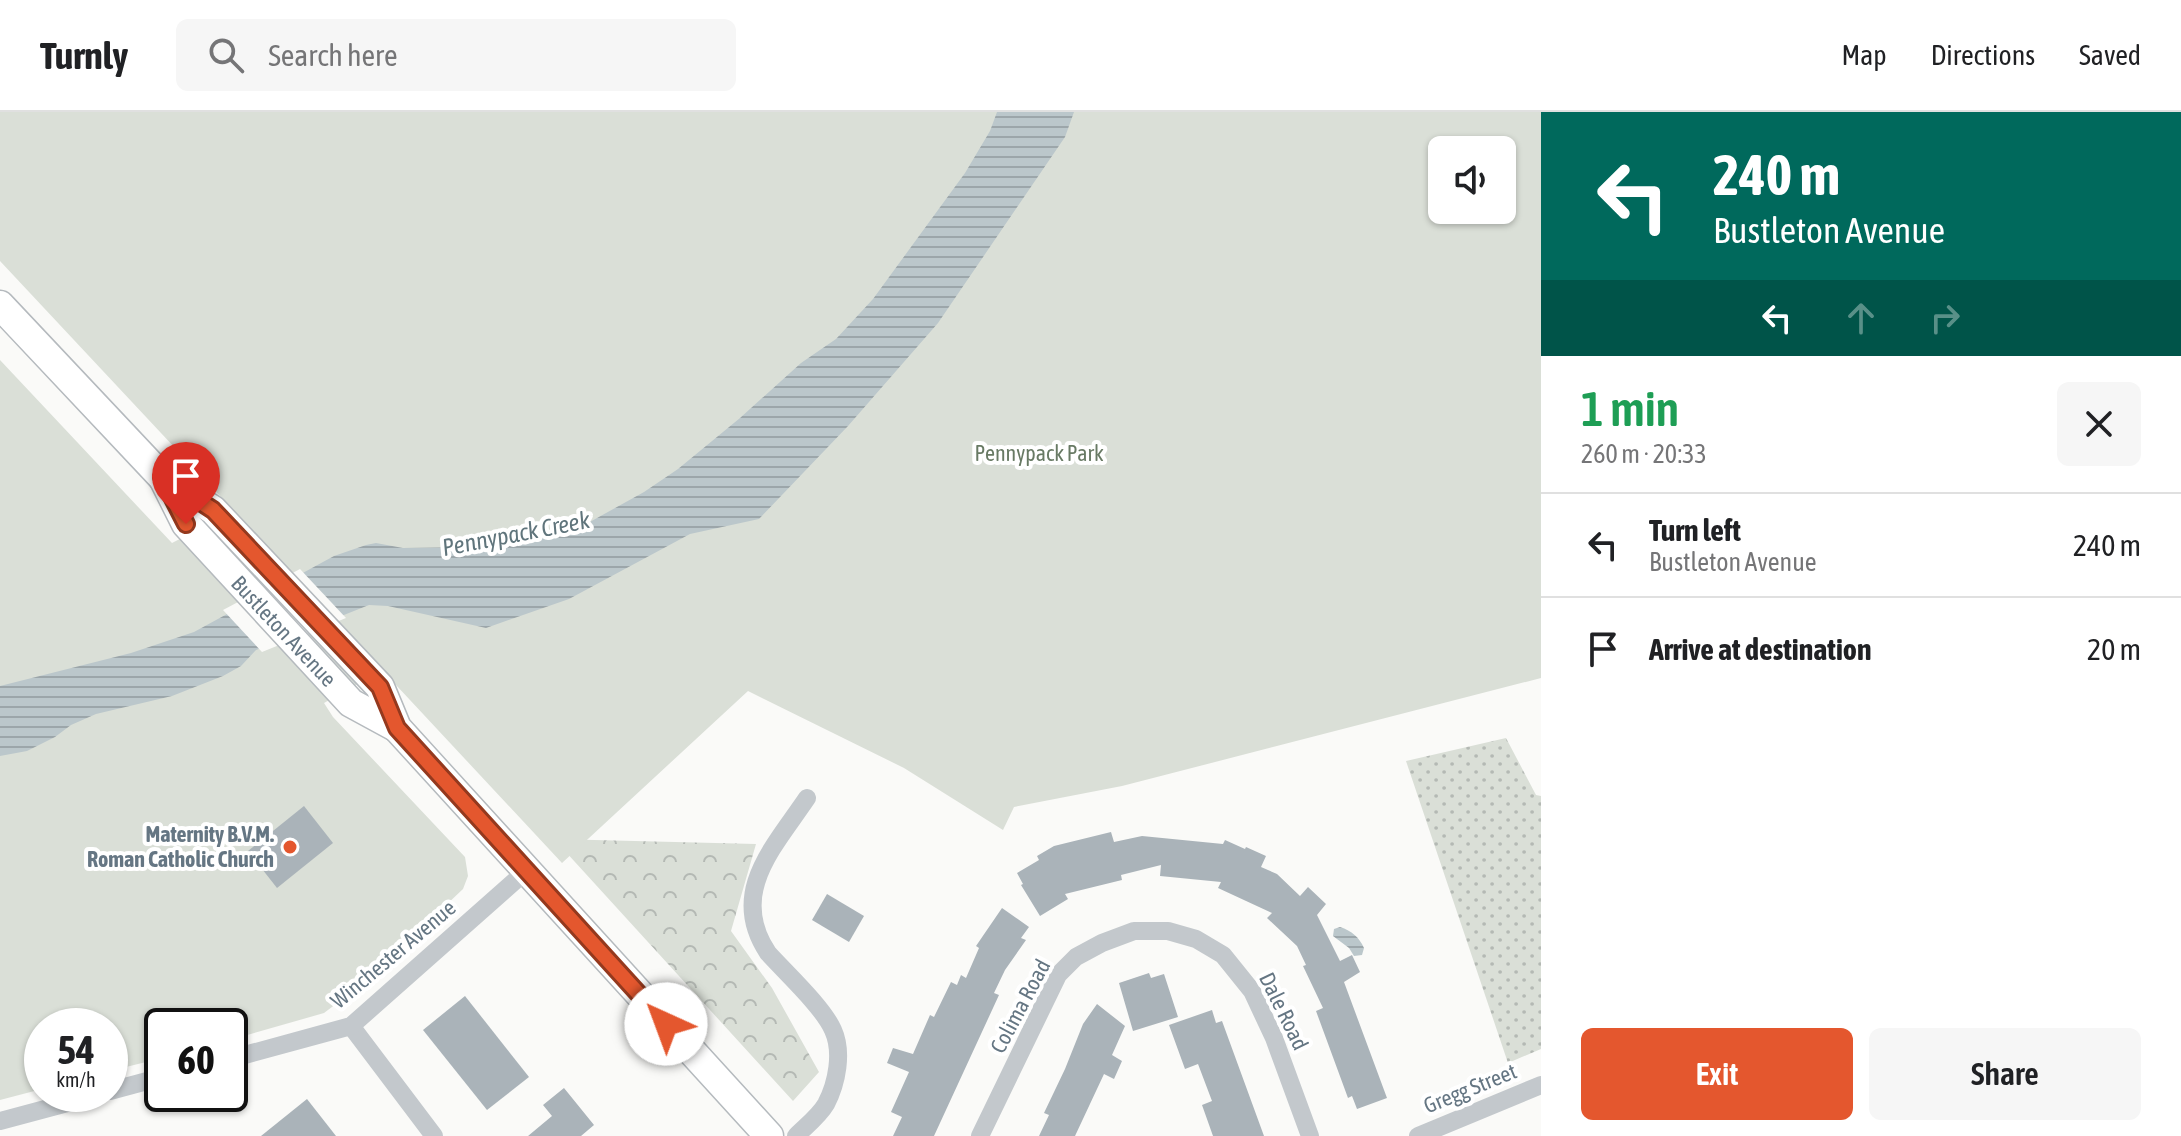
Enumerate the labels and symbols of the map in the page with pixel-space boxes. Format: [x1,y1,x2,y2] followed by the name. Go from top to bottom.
[974,440,1104,466] park label: Pennypack Park
[152,442,220,524] pin
[440,506,592,561] water label: Pennypack Creek
[226,570,342,692] street label: Bustleton Avenue
[87,821,274,872] place label: Maternity B.V.M. Roman Catholic Church
[281,838,299,856] marker: Maternity B.V.M. Roman Catholic Church
[325,894,461,1014] street label: Winchester Avenue
[985,955,1055,1057] street label: Colima Road
[1254,968,1314,1054] street label: Dale Road
[624,982,708,1066] position arrow
[144,1008,248,1112] speed limit sign: 60
[1420,1058,1520,1118] street label: Gregg Street

